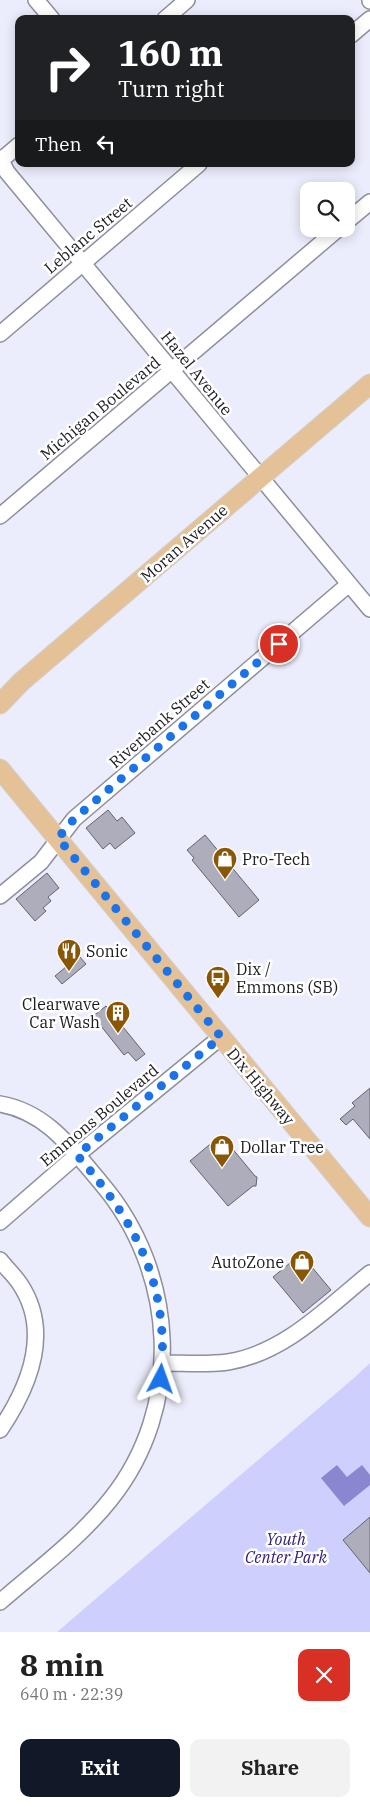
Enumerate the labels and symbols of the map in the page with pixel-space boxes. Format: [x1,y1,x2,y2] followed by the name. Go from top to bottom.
[40,192,136,277] street label: Leblanc Street
[157,327,237,419] street label: Hazel Avenue
[36,352,164,464] street label: Michigan Boulevard
[136,500,232,586] street label: Moran Avenue
[258,623,300,665] pin
[105,674,214,772] street label: Riverbank Street
[212,846,238,880] shop icon: Pro-Tech
[242,849,310,869] place label: Pro-Tech
[56,938,82,972] restaurant icon: Sonic
[86,941,128,961] place label: Sonic
[236,959,338,997] place label: Dix / Emmons (SB)
[205,965,231,999] bus stop icon: Dix / Emmons (SB)
[22,994,100,1032] place label: Clearwave Car Wash
[105,1000,131,1034] building icon: Clearwave Car Wash
[223,1043,299,1129] street label: Dix Highway
[36,1059,162,1170] street label: Emmons Boulevard
[209,1134,235,1168] shop icon: Dollar Tree
[240,1137,324,1157] place label: Dollar Tree
[289,1249,315,1283] shop icon: AutoZone
[211,1252,284,1272] place label: AutoZone
[134,1352,186,1404] position arrow
[245,1529,327,1567] park label: Youth Center Park

